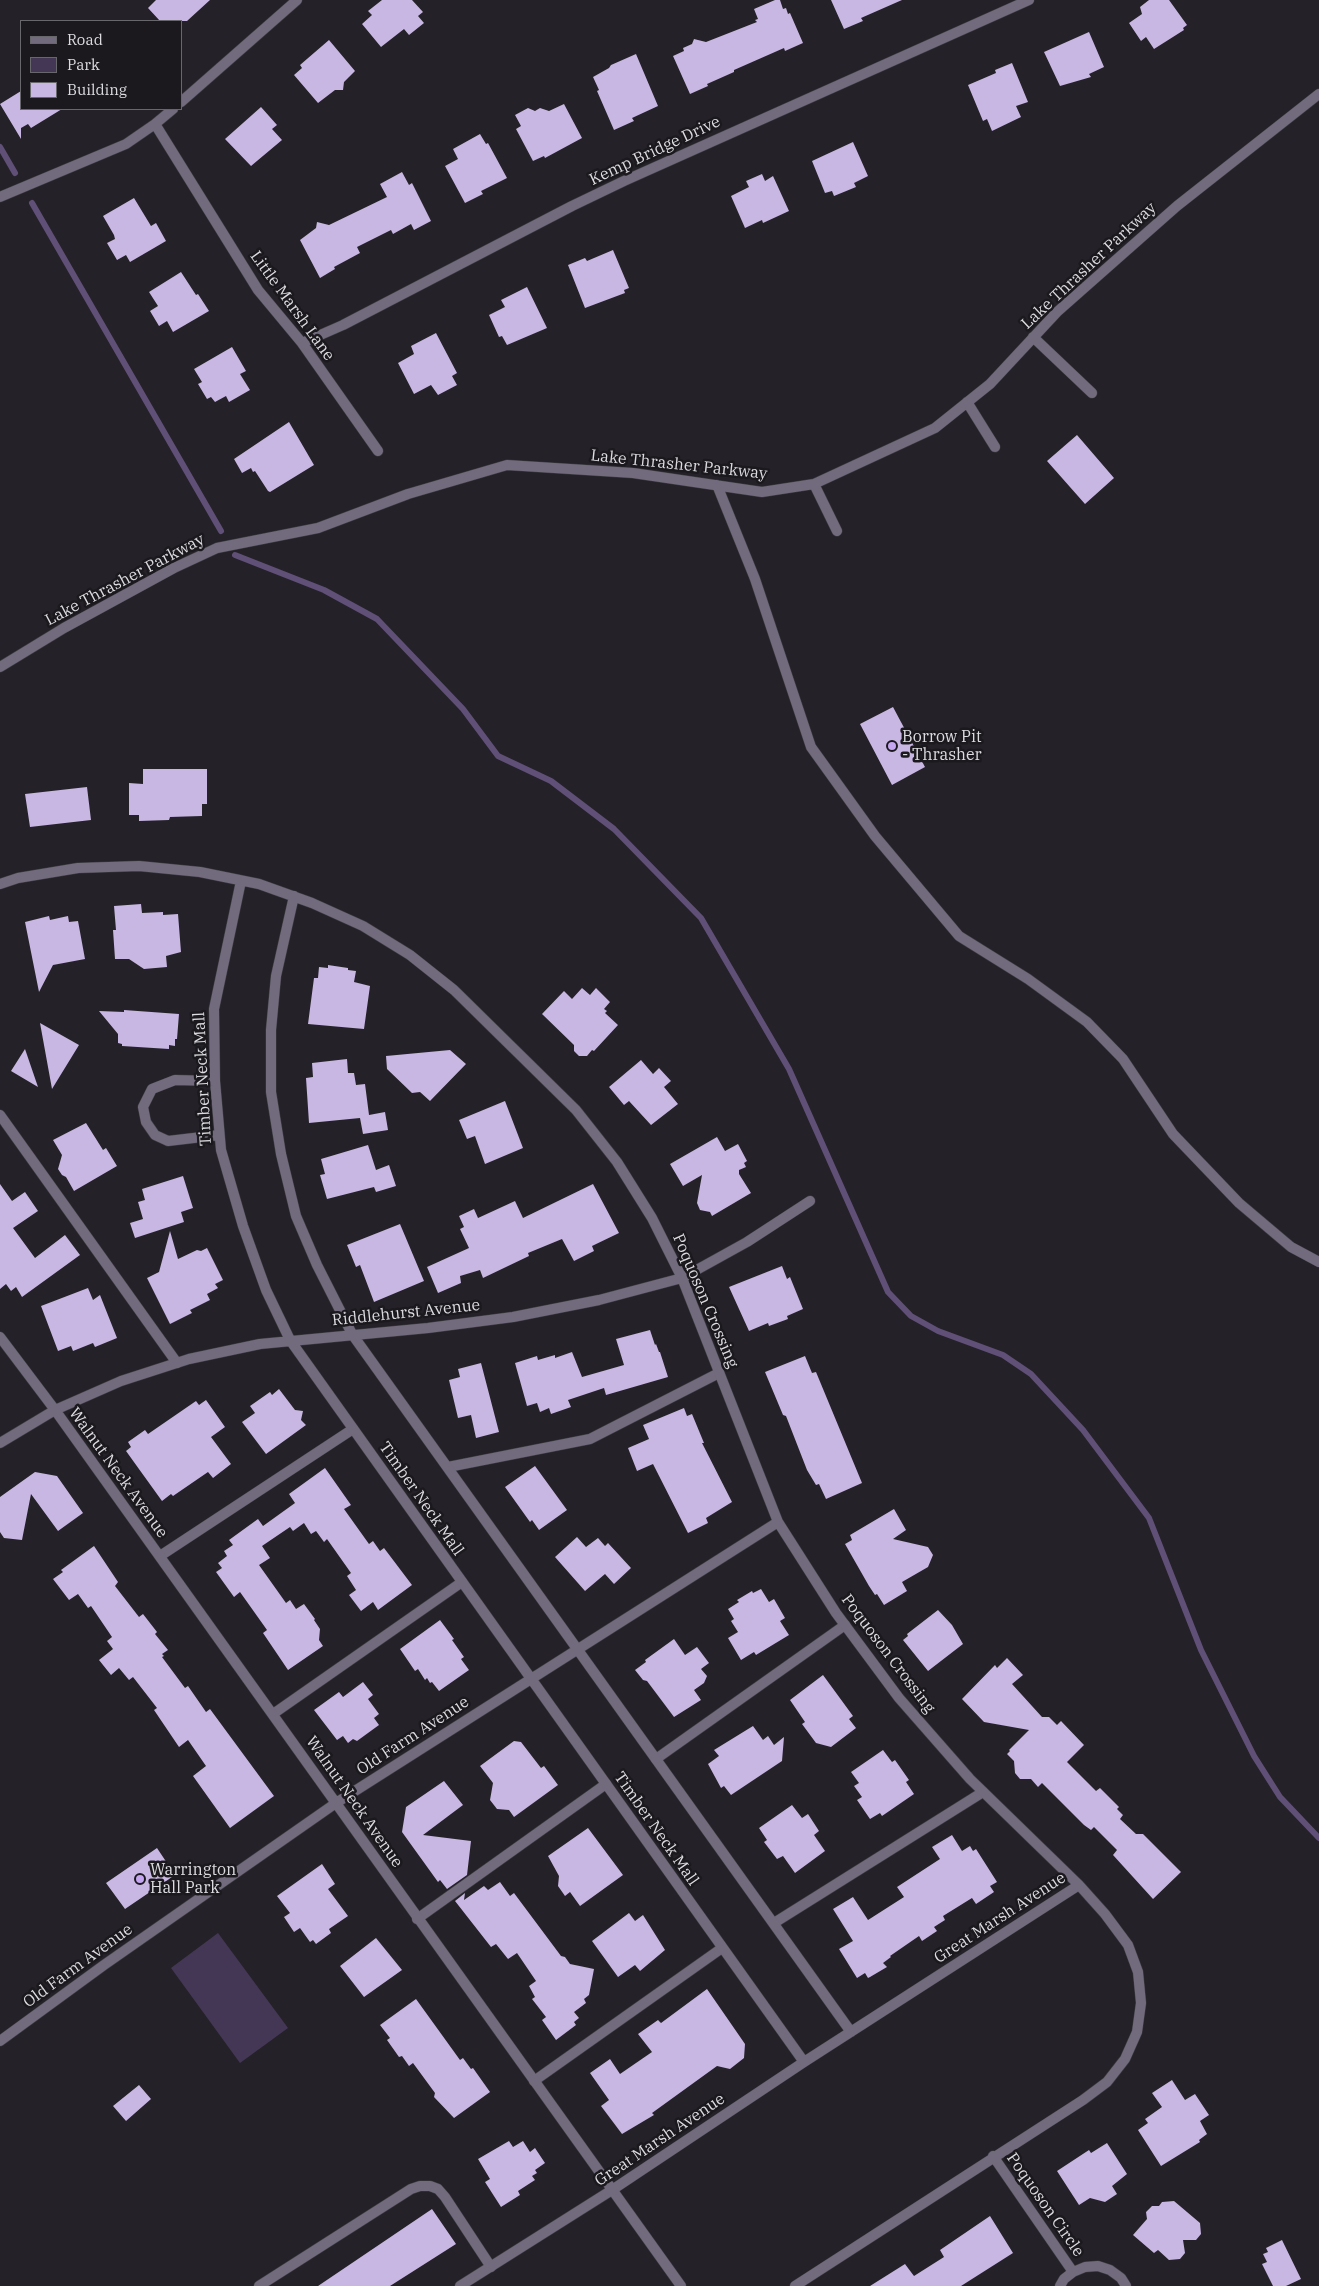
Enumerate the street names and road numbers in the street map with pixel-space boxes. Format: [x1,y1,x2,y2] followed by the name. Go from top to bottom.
[587,112,723,190] street label: Kemp Bridge Drive
[1018,198,1160,334] street label: Lake Thrasher Parkway
[246,247,338,365] street label: Little Marsh Lane
[590,446,768,484] street label: Lake Thrasher Parkway
[42,530,208,630] street label: Lake Thrasher Parkway
[190,1011,216,1147] street label: Timber Neck Mall
[668,1231,742,1371] street label: Poquoson Crossing
[331,1296,481,1330] street label: Riddlehurst Avenue
[64,1404,172,1542] street label: Walnut Neck Avenue
[375,1438,467,1560] street label: Timber Neck Mall
[837,1591,939,1717] street label: Poquoson Crossing
[353,1693,473,1779] street label: Old Farm Avenue
[301,1733,407,1871] street label: Walnut Neck Avenue
[610,1768,702,1890] street label: Timber Neck Mall
[931,1868,1069,1968] street label: Great Marsh Avenue
[20,1920,136,2012] street label: Old Farm Avenue
[591,2089,729,2191] street label: Great Marsh Avenue
[1002,2149,1088,2261] street label: Poquoson Circle

